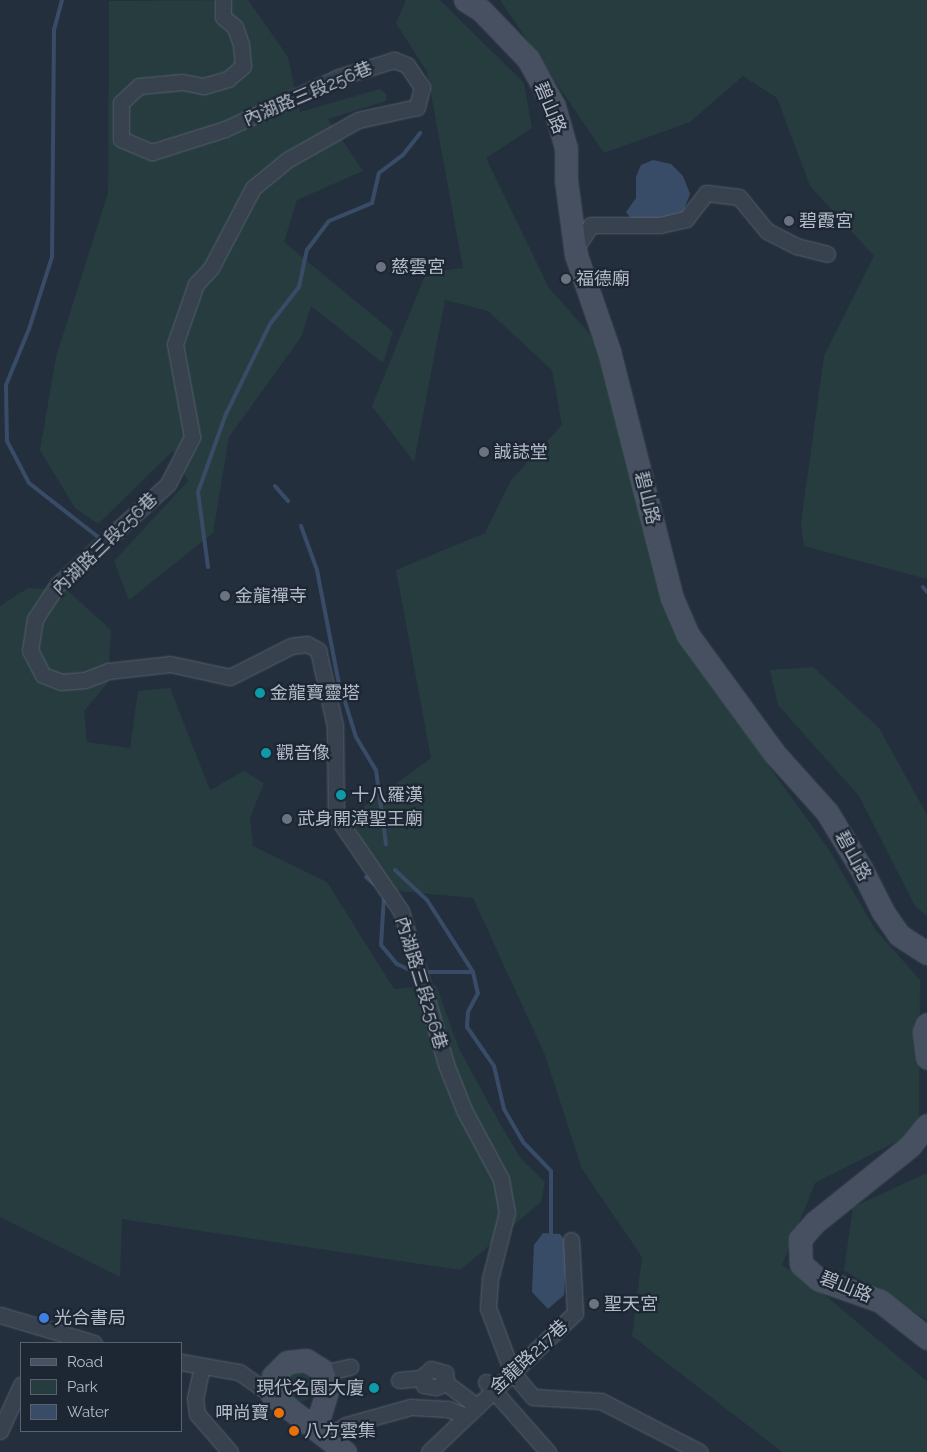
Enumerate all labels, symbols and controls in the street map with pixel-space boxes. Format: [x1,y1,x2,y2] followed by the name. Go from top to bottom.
[240,57,376,131] street label: 內湖路三段256巷
[530,79,570,137] street label: 碧山路
[799,210,853,232] place label: 碧霞宮
[783,215,795,227] marker: 碧霞宮
[391,256,445,278] place label: 慈雲宮
[375,261,387,273] marker: 慈雲宮
[576,268,630,290] place label: 福德廟
[560,273,572,285] marker: 福德廟
[494,441,548,463] place label: 誠誌堂
[478,446,490,458] marker: 誠誌堂
[630,469,664,527] street label: 碧山路
[48,488,162,600] street label: 內湖路三段256巷
[235,585,307,607] place label: 金龍禪寺
[219,590,231,602] marker: 金龍禪寺
[270,682,360,704] place label: 金龍寶靈塔
[254,687,266,699] marker: 金龍寶靈塔
[276,742,330,764] place label: 觀音像
[260,747,272,759] marker: 觀音像
[351,784,423,806] place label: 十八羅漢
[335,789,347,801] marker: 十八羅漢
[297,808,423,830] place label: 武身開漳聖王廟
[281,813,293,825] marker: 武身開漳聖王廟
[830,827,876,885] street label: 碧山路
[390,914,452,1052] street label: 內湖路三段256巷
[817,1267,875,1307] street label: 碧山路
[604,1293,658,1315] place label: 聖天宮
[588,1298,600,1310] marker: 聖天宮
[54,1307,126,1329] place label: 光合書局
[38,1312,50,1324] marker: 光合書局
[486,1315,572,1399] street label: 金龍路217巷
[20,1342,182,1432] legend
[67,1353,103,1371] text: Road
[256,1377,364,1399] place label: 現代名園大廈
[67,1378,98,1396] text: Park
[368,1382,380,1394] marker: 現代名園大廈
[215,1402,269,1424] place label: 呷尚寶
[67,1403,109,1421] text: Water
[273,1407,285,1419] marker: 呷尚寶
[304,1420,376,1442] place label: 八方雲集
[288,1425,300,1437] marker: 八方雲集

